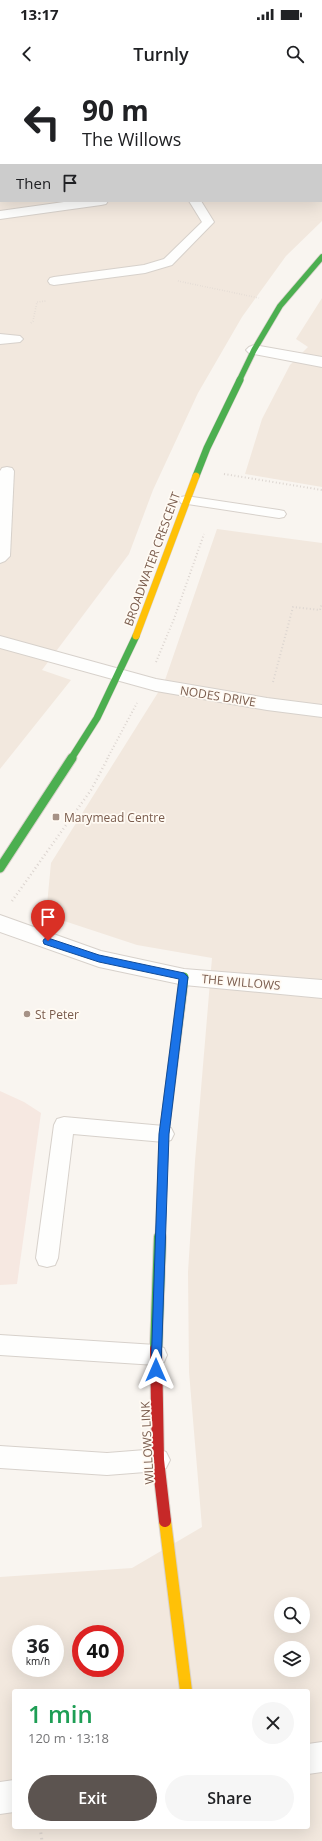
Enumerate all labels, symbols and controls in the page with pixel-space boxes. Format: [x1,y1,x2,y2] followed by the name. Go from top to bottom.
[20,4,59,24] text: 13:17
[133,42,189,66] text: Turnly
[16,43,38,65] icon: back
[284,43,306,65] icon: search
[82,91,149,129] text: 90 m
[16,96,68,148] icon: left
[82,127,181,151] text: The Willows
[59,172,81,194] icon: arrive
[16,173,51,193] text: Then
[120,489,184,628] street label: BROADWATER CRESCENT
[179,682,257,710] street label: NODES DRIVE
[64,809,165,826] place label: Marymead Centre
[51,812,61,822] marker: Marymead Centre
[31,900,65,941] pin
[37,906,59,928] icon: arrive
[201,970,281,994] street label: THE WILLOWS
[35,1006,79,1023] place label: St Peter
[22,1009,32,1019] marker: St Peter
[135,1349,177,1391] position arrow
[136,1400,158,1485] street label: WILLOWS LINK
[274,1597,310,1677] map controls
[274,1597,310,1633] button: search
[72,1625,124,1677] speed limit sign: 40
[27,1632,49,1659] text: 36
[274,1641,310,1677] button: layers
[26,1654,50,1668] text: km/h
[28,1697,93,1730] text: 1 min
[252,1702,294,1744] button: close
[28,1729,109,1747] text: 120 m · 13:18
[28,1775,157,1821] button: Exit
[165,1775,294,1821] button: Share

